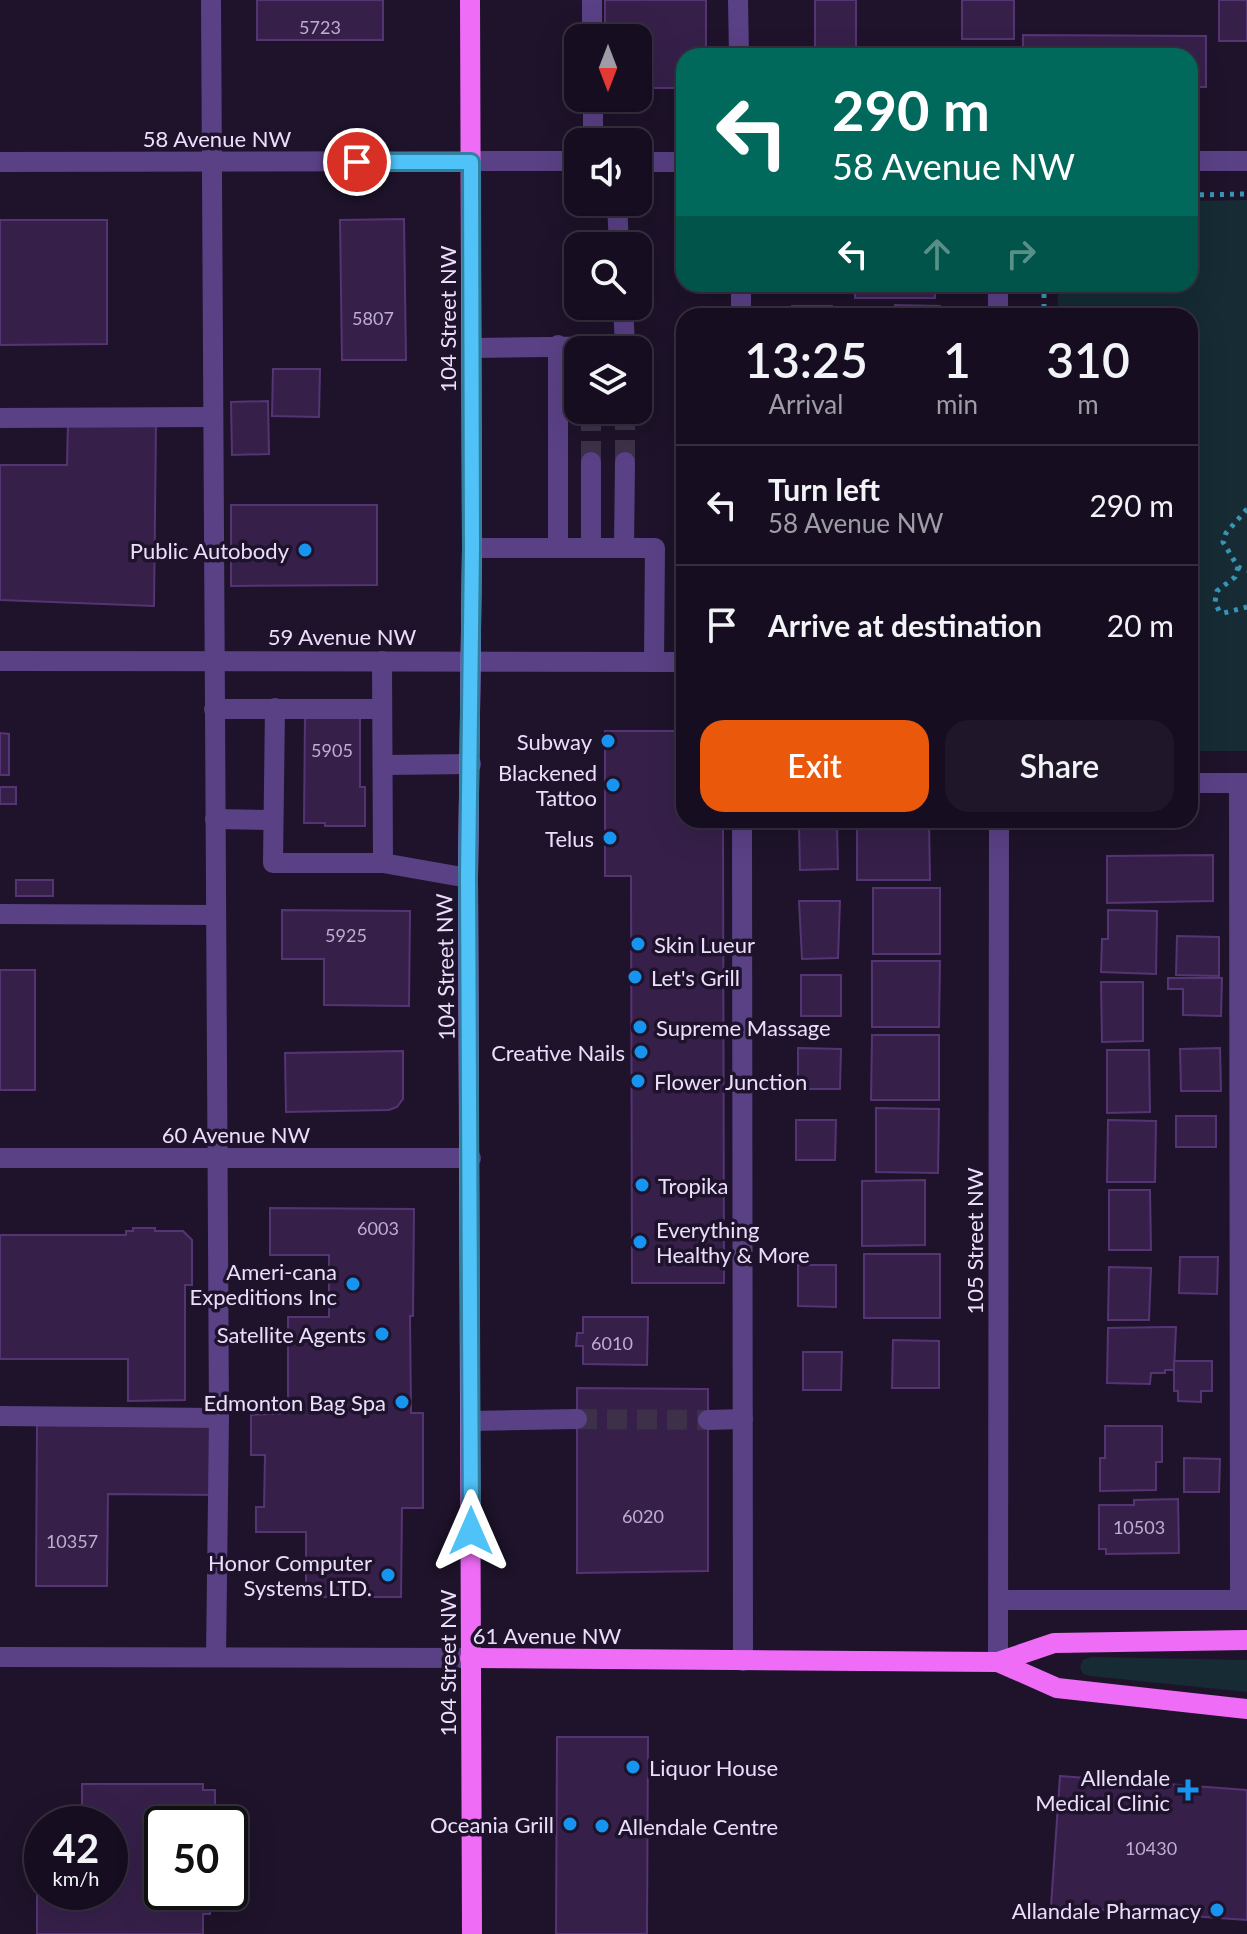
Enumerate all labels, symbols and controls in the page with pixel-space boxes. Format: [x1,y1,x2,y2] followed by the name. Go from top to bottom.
[299,16,341,38] house number: 5723
[564,24,652,112] north arrow
[564,24,652,424] map controls
[832,76,990,143] text: 290 m
[700,80,804,184] icon: left
[143,125,291,152] street label: 58 Avenue NW
[323,128,391,196] pin
[564,128,652,216] button: sound
[335,140,379,184] icon: arrive
[832,144,1075,188] text: 58 Avenue NW
[564,232,652,320] button: search
[831,232,875,276] icon: left
[915,232,959,276] icon: ahead
[999,232,1043,276] icon: right
[434,245,461,393] street label: 104 Street NW
[352,307,394,329] house number: 5807
[744,331,868,388] text: 13:25
[943,331,971,388] text: 1
[1046,331,1130,388] text: 310
[564,336,652,424] button: layers
[769,388,843,420] text: Arrival
[936,388,978,420] text: min
[1077,388,1099,420] text: m
[768,471,880,507] text: Turn left
[700,483,744,527] icon: left
[1089,487,1174,523] text: 290 m
[768,507,943,539] text: 58 Avenue NW
[130,537,290,564] place label: Public Autobody
[296,541,314,559] marker: Public Autobody
[700,603,744,647] icon: arrive
[768,607,1042,643] text: Arrive at destination
[1107,607,1174,643] text: 20 m
[268,623,416,650] street label: 59 Avenue NW
[700,720,929,812] button: Exit
[945,720,1174,812] button: Share
[517,728,593,755] place label: Subway
[599,732,617,750] marker: Subway
[311,739,353,761] house number: 5905
[498,759,597,811] place label: Blackened Tattoo
[604,776,622,794] marker: Blackened Tattoo
[545,825,594,852] place label: Telus
[601,829,619,847] marker: Telus
[430,893,460,1041] street label: 104 Street NW
[325,924,367,946] house number: 5925
[654,931,755,958] place label: Skin Lueur
[629,935,647,953] marker: Skin Lueur
[651,964,740,991] place label: Let's Grill
[626,968,644,986] marker: Let's Grill
[656,1014,831,1041] place label: Supreme Massage
[631,1018,649,1036] marker: Supreme Massage
[491,1039,625,1066] place label: Creative Nails
[632,1043,650,1061] marker: Creative Nails
[654,1068,807,1095] place label: Flower Junction
[629,1072,647,1090] marker: Flower Junction
[162,1121,310,1148] street label: 60 Avenue NW
[961,1167,988,1315] street label: 105 Street NW
[658,1172,728,1199] place label: Tropika
[633,1176,651,1194] marker: Tropika
[656,1216,810,1268] place label: Everything Healthy & More
[357,1217,399,1239] house number: 6003
[631,1233,649,1251] marker: Everything Healthy & More
[190,1258,337,1310] place label: Ameri-cana Expeditions Inc
[344,1275,362,1293] marker: Ameri-cana Expeditions Inc
[217,1321,366,1348] place label: Satellite Agents
[373,1325,391,1343] marker: Satellite Agents
[591,1332,633,1354] house number: 6010
[204,1389,386,1416] place label: Edmonton Bag Spa
[393,1393,411,1411] marker: Edmonton Bag Spa
[429,1489,513,1573] position arrow
[622,1505,664,1527] house number: 6020
[1113,1516,1165,1538] house number: 10503
[46,1530,98,1552] house number: 10357
[208,1549,372,1601] place label: Honor Computer Systems LTD.
[379,1566,397,1584] marker: Honor Computer Systems LTD.
[434,1589,461,1737] street label: 104 Street NW
[473,1622,621,1649] street label: 61 Avenue NW
[649,1754,778,1781] place label: Liquor House
[624,1758,642,1776] marker: Liquor House
[1035,1764,1170,1816] place label: Allendale Medical Clinic
[1177,1779,1199,1801] marker: Allendale Medical Clinic
[144,1806,248,1910] speed limit sign: 50
[430,1811,554,1838] place label: Oceania Grill
[618,1813,778,1840] place label: Allendale Centre
[561,1815,579,1833] marker: Oceania Grill
[593,1817,611,1835] marker: Allendale Centre
[53,1824,99,1872] text: 42
[1125,1837,1177,1859] house number: 10430
[53,1866,99,1890] text: km/h
[1012,1897,1202,1924] place label: Allandale Pharmacy
[1208,1901,1226,1919] marker: Allandale Pharmacy

